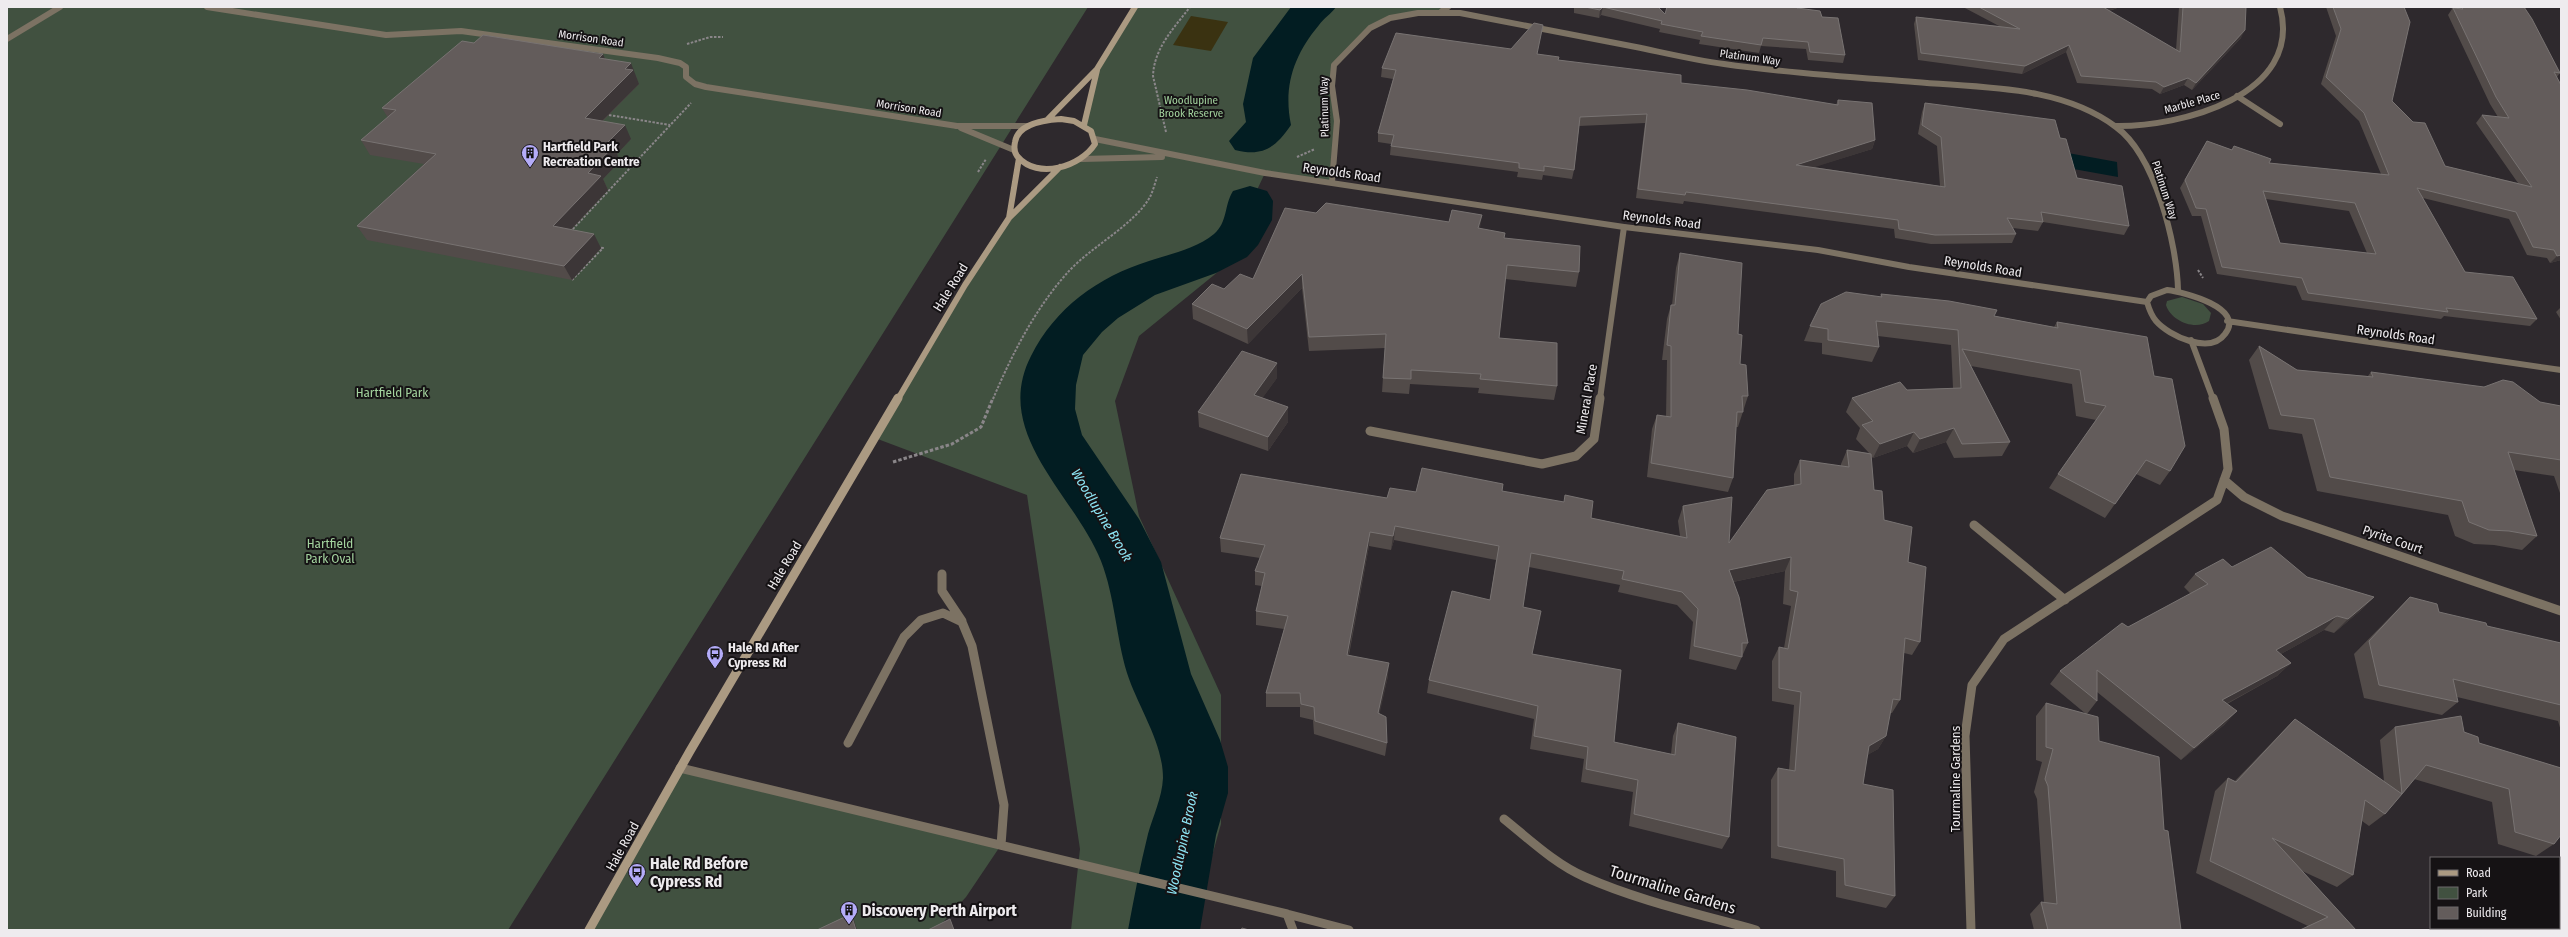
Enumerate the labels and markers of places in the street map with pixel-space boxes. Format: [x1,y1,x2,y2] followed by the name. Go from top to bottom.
[543,139,640,169] place label: Hartfield Park Recreation Centre
[520,143,540,168] building icon: Hartfield Park Recreation Centre
[728,640,799,670] place label: Hale Rd After Cypress Rd
[705,644,725,669] bus stop icon: Hale Rd After Cypress Rd
[650,854,748,891] place label: Hale Rd Before Cypress Rd
[627,862,647,887] bus stop icon: Hale Rd Before Cypress Rd
[839,900,859,925] building icon: Discovery Perth Airport
[862,901,1017,920] place label: Discovery Perth Airport

